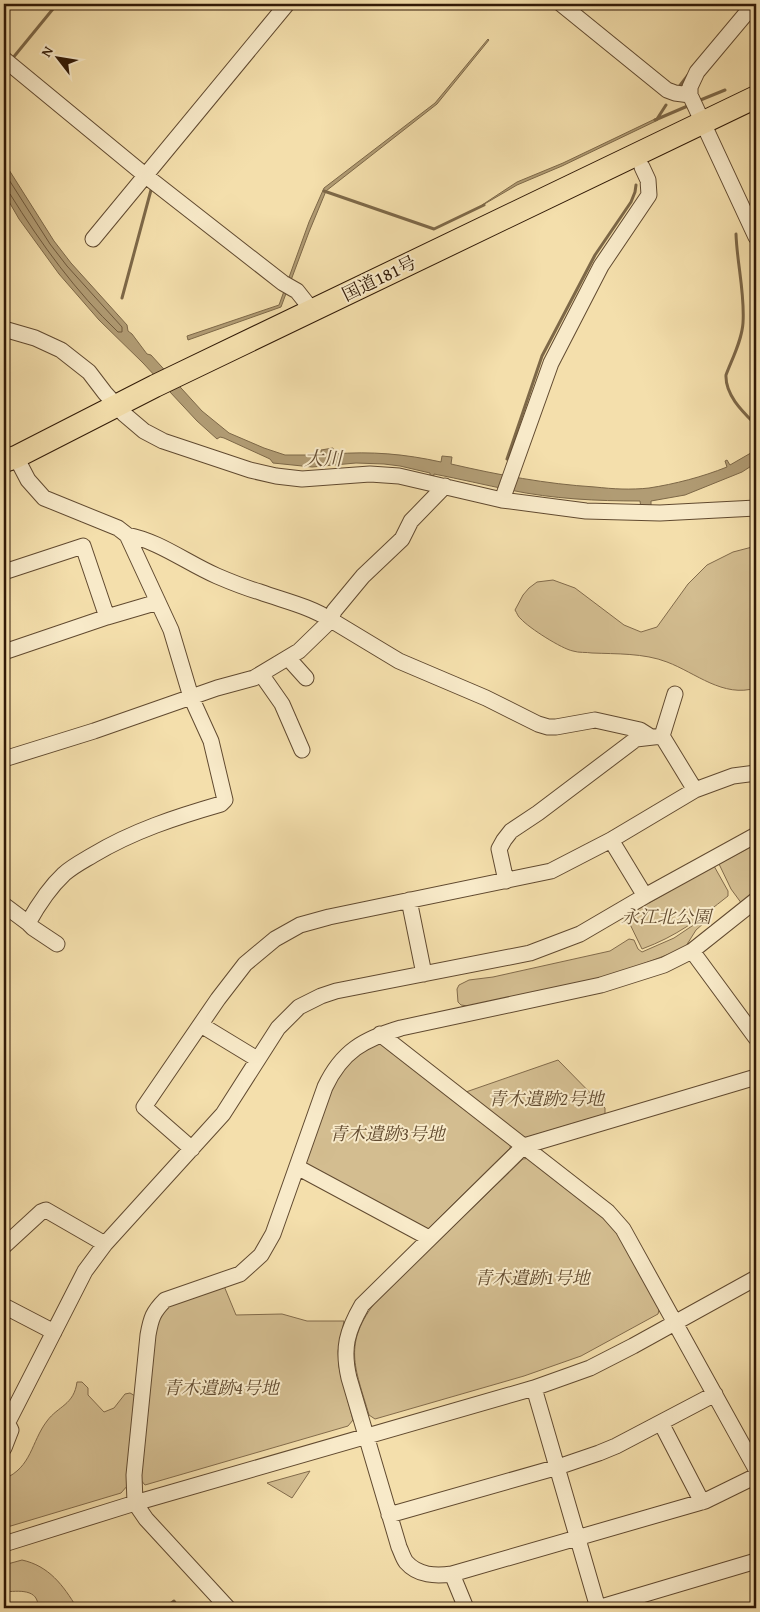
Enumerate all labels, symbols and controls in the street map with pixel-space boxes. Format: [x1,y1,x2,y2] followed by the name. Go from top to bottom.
[32,32,82,82] north arrow
[36,42,58,60] text: N
[337,248,421,308] street label: 国道181号
[304,444,344,472] water label: 大川
[621,903,714,930] park label: 永江北公園
[488,1085,606,1112] park label: 青木遺跡2号地
[329,1120,447,1147] park label: 青木遺跡3号地
[474,1264,592,1291] park label: 青木遺跡1号地
[163,1374,281,1401] park label: 青木遺跡4号地

